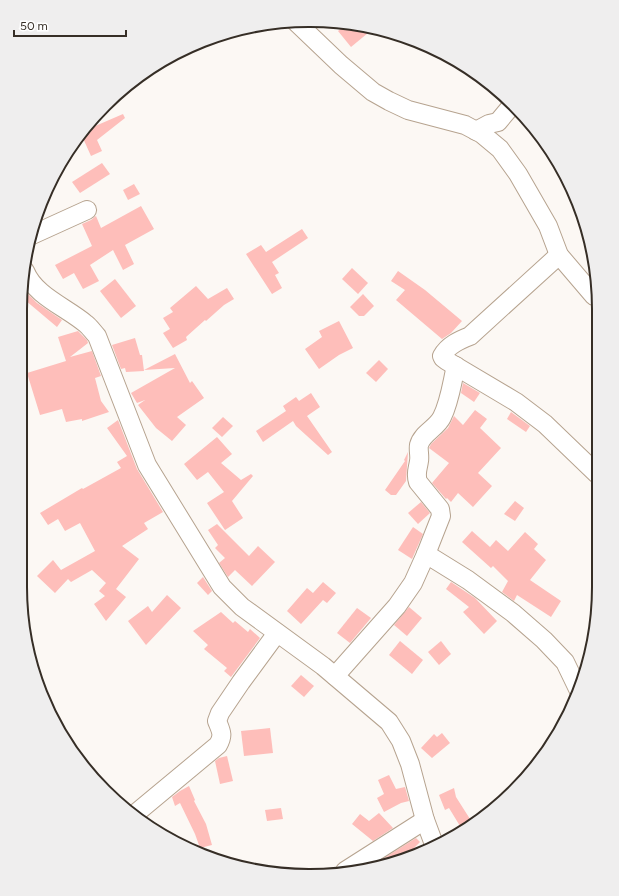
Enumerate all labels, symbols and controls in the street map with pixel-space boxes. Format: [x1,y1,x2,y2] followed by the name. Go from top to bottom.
[14,12,126,38] scale bar
[20,19,48,33] text: 50 m

